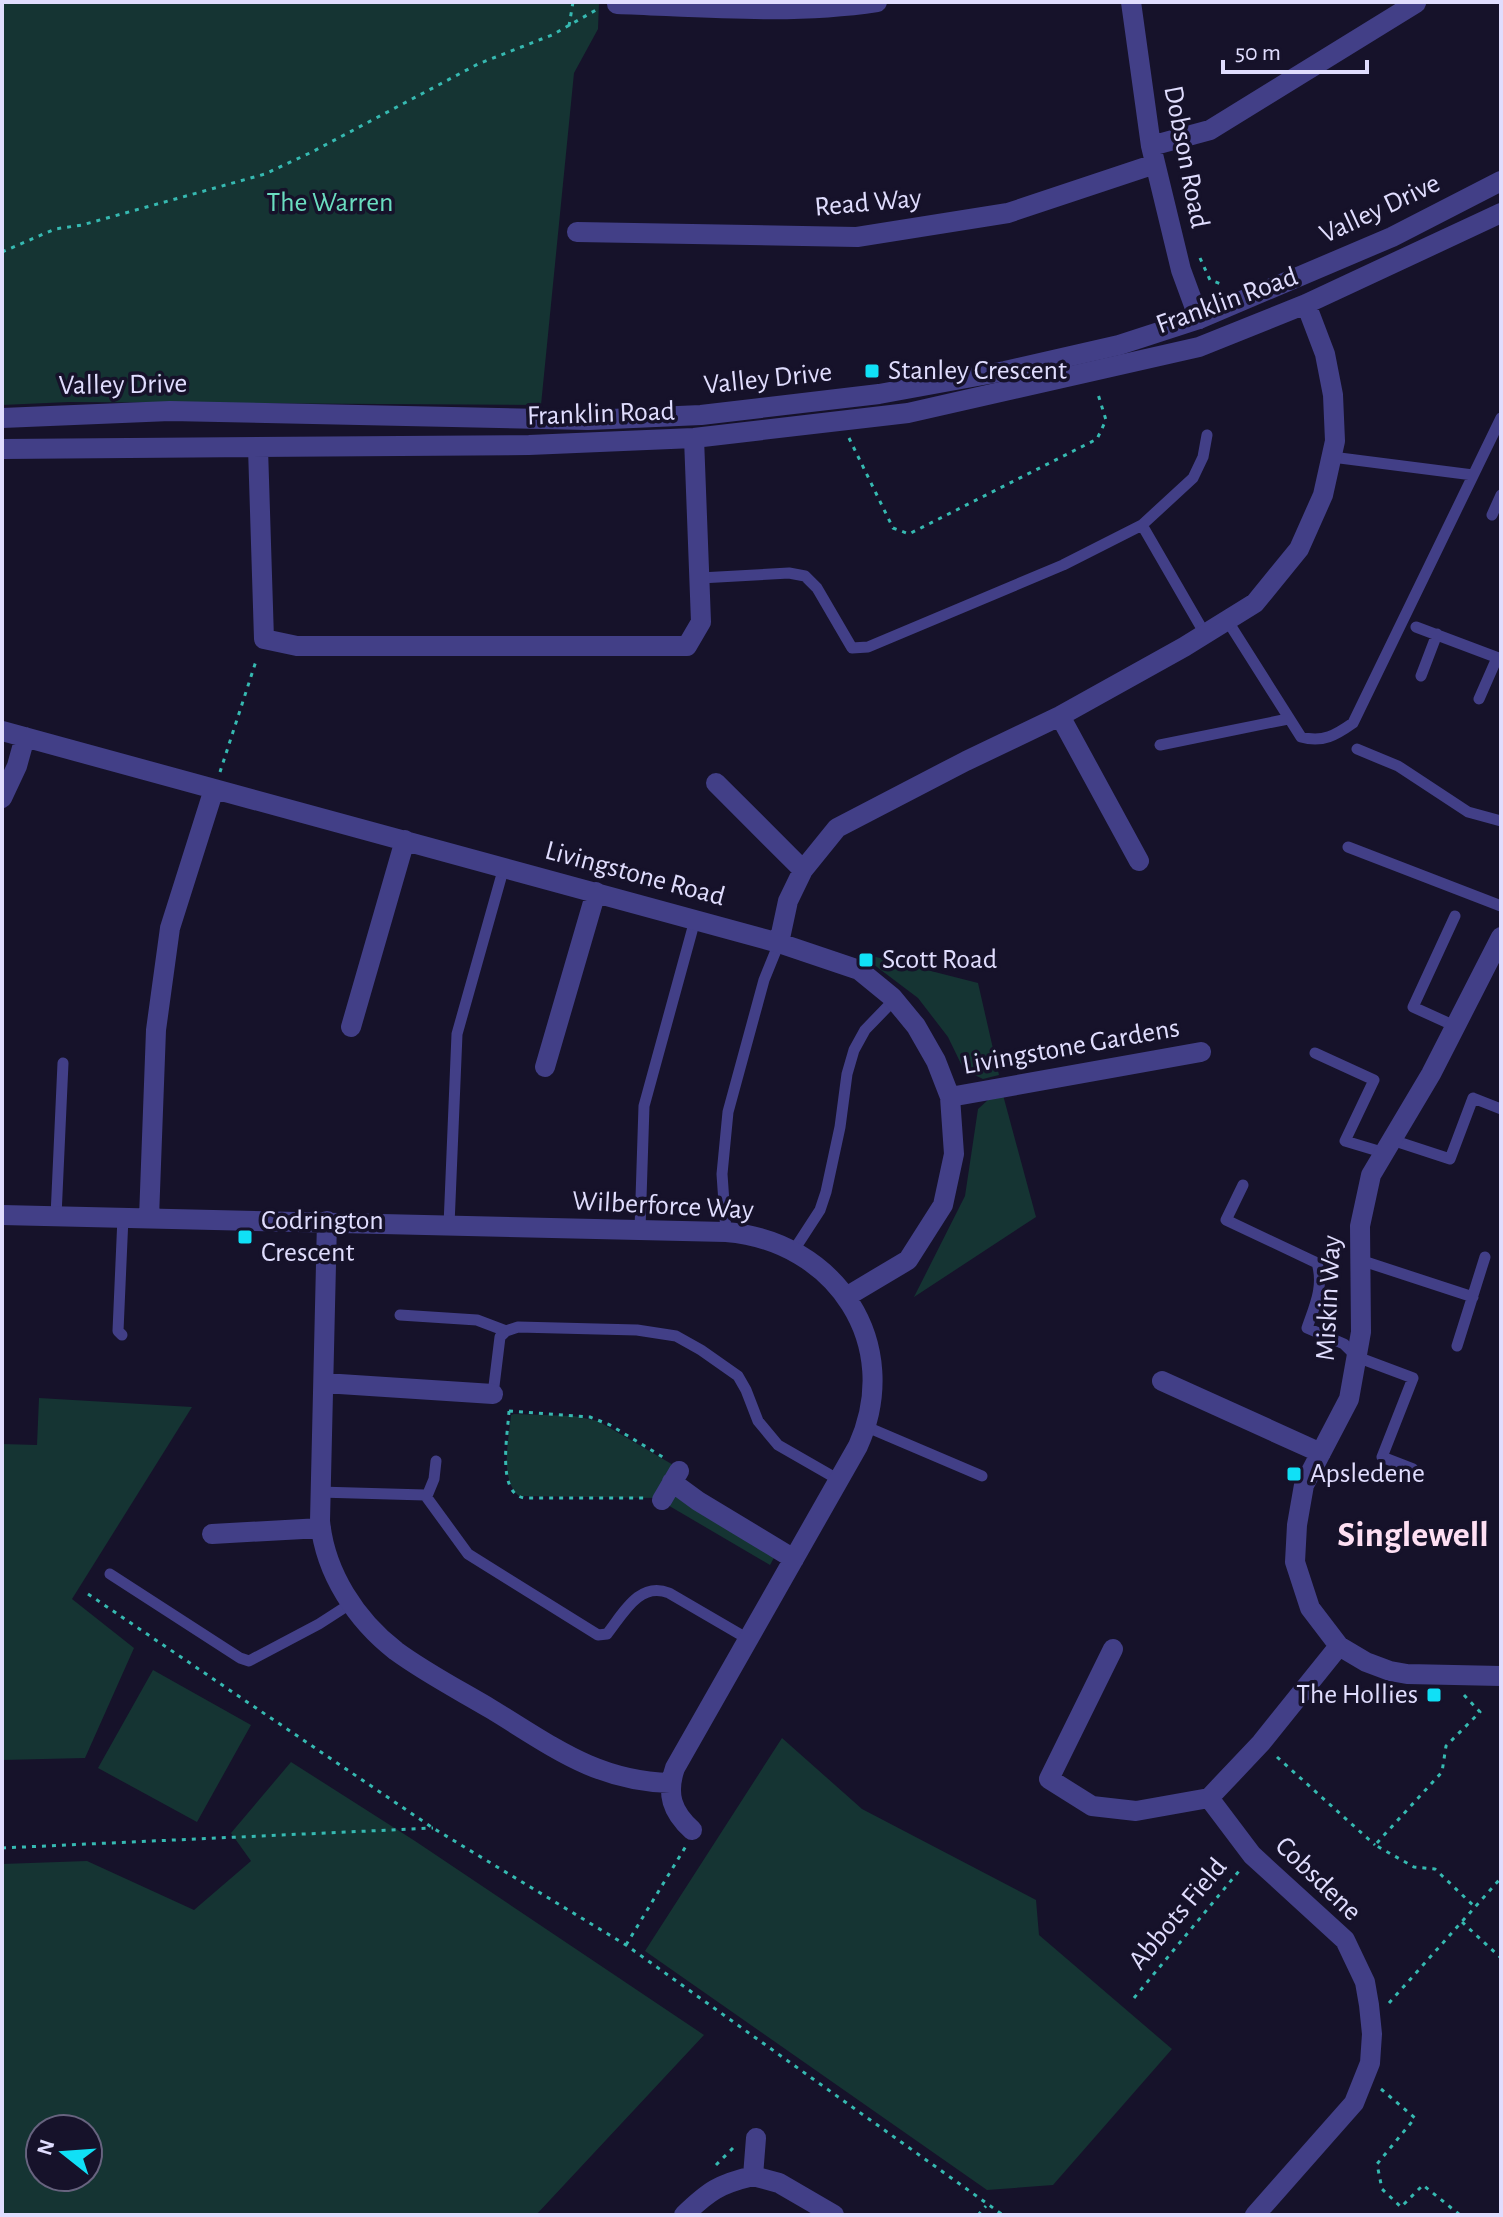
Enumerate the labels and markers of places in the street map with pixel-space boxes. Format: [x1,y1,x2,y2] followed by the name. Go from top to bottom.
[888,357,1067,385] place label: Stanley Crescent
[863,362,881,380] marker: Stanley Crescent
[882,946,997,974] place label: Scott Road
[857,951,875,969] marker: Scott Road
[261,1207,384,1267] place label: Codrington Crescent
[236,1228,254,1246] marker: Codrington Crescent
[1310,1460,1425,1488] place label: Apsledene
[1285,1465,1303,1483] marker: Apsledene
[1296,1681,1418,1709] place label: The Hollies
[1425,1686,1443,1704] marker: The Hollies

